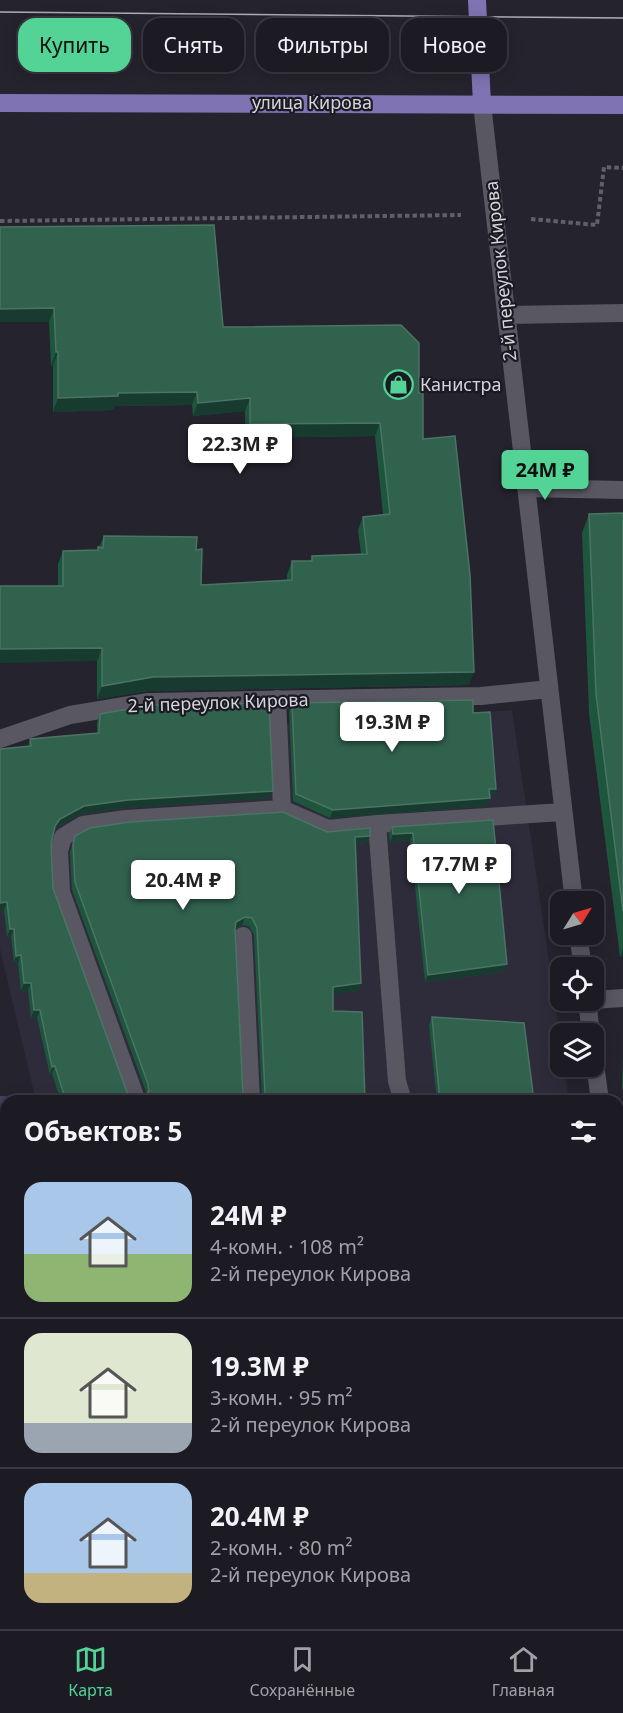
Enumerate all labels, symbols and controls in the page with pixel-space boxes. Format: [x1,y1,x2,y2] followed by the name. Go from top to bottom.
[18,18,131,72] chip: Купить
[143,18,244,72] chip: Снять
[256,18,389,72] chip: Фильтры
[401,18,507,72] chip: Новое
[252,90,372,114] street label: улица Кирова
[479,180,521,362] street label: 2-й переулок Кирова
[383,369,415,401] shop icon: Канистра
[420,372,502,396] place label: Канистра
[185,424,295,475] pin: 22.3M ₽
[202,430,278,457] text: 22.3M ₽
[503,450,587,501] pin: 24M ₽
[516,456,574,483] text: 24M ₽
[127,687,309,717] street label: 2-й переулок Кирова
[337,702,447,753] pin: 19.3M ₽
[354,708,430,735] text: 19.3M ₽
[404,844,514,895] pin: 17.7M ₽
[421,850,497,877] text: 17.7M ₽
[128,860,238,911] pin: 20.4M ₽
[145,866,221,893] text: 20.4M ₽
[550,891,604,945] north arrow
[550,891,604,1077] map controls
[550,957,604,1011] button: locate
[550,1023,604,1077] button: layers
[24,1113,182,1149] text: Объектов: 5
[567,1115,600,1148] icon: filters
[210,1197,287,1233] text: 24M ₽
[72,1206,144,1278] icon: home
[210,1233,364,1260] text: 4-комн. · 108 m²
[210,1260,411,1287] text: 2-й переулок Кирова
[210,1348,309,1384] text: 19.3M ₽
[72,1357,144,1429] icon: home
[210,1384,353,1411] text: 3-комн. · 95 m²
[210,1411,411,1438] text: 2-й переулок Кирова
[210,1498,309,1534] text: 20.4M ₽
[72,1507,144,1579] icon: home
[210,1534,353,1561] text: 2-комн. · 80 m²
[210,1561,411,1588] text: 2-й переулок Кирова
[68,1643,113,1701] tab: Карта
[250,1643,355,1701] tab: Сохранённые
[492,1643,555,1701] tab: Главная

